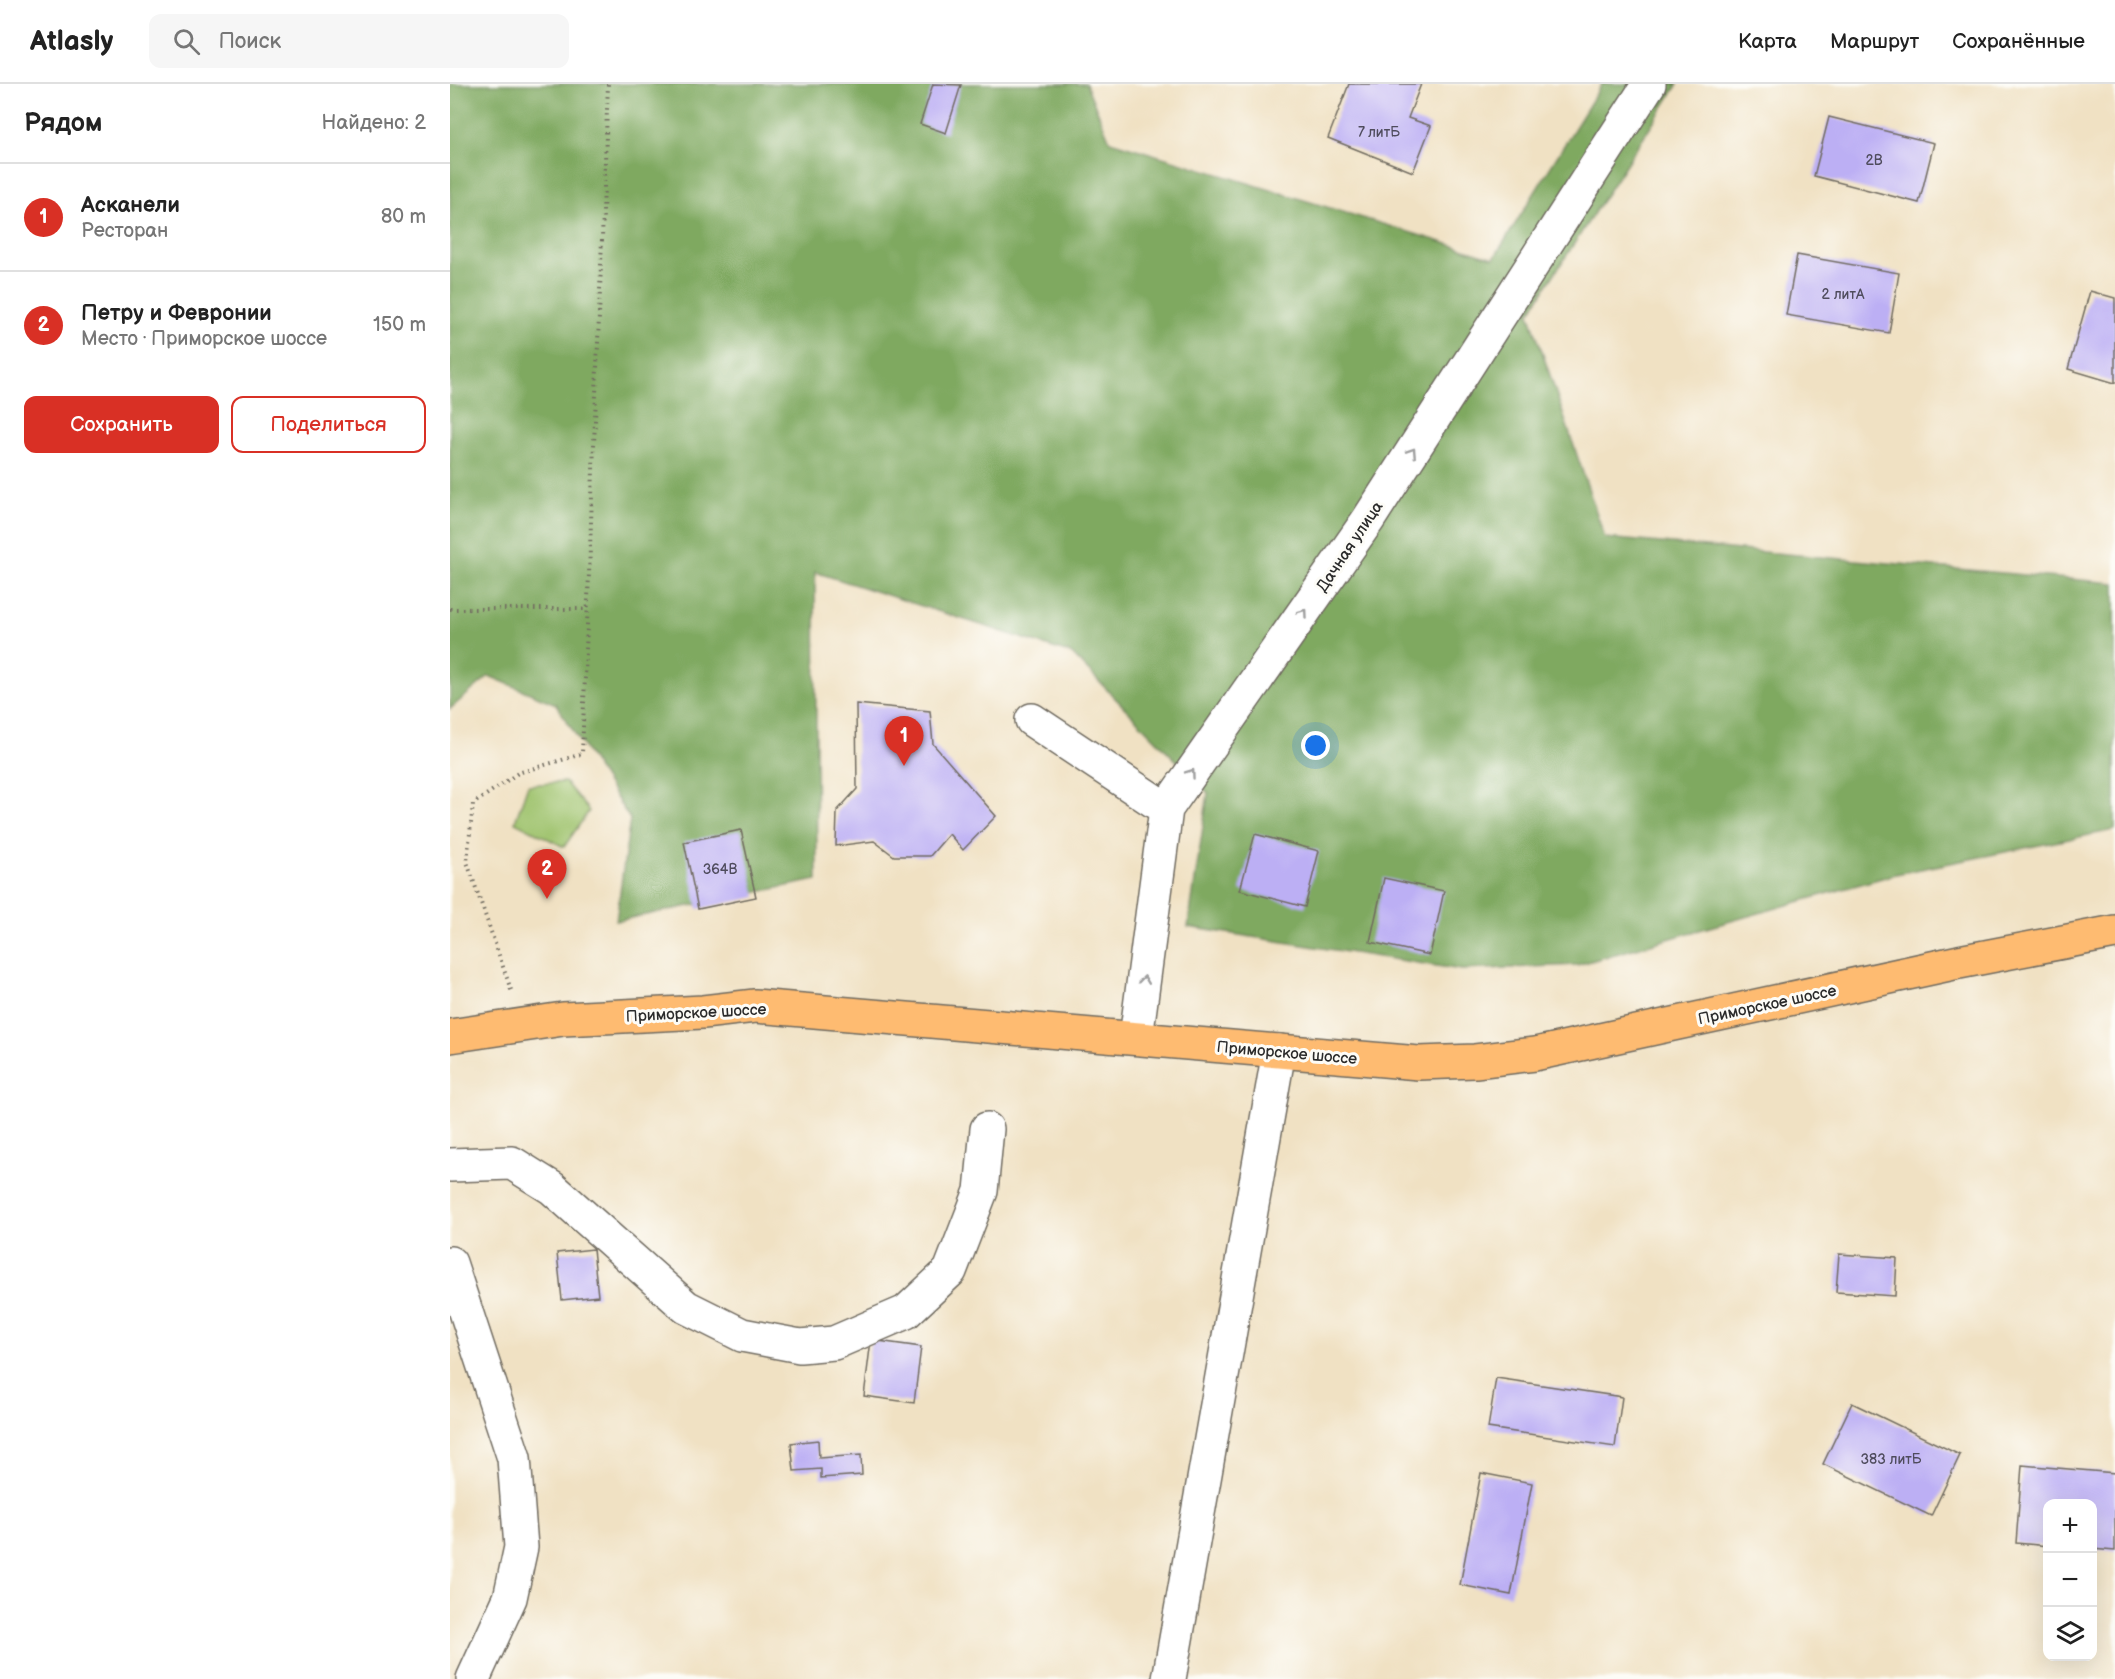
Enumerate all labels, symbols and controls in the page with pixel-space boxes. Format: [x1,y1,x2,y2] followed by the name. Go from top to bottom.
[149,14,569,68] search box
[30,25,113,58] text: Atlasly
[170,25,203,58] icon: search
[218,28,281,55] text: Поиск
[1738,29,1797,54] text: Карта
[1830,29,1919,54] text: Маршрут
[1952,29,2085,54] text: Сохранённые
[24,108,102,139] text: Рядом
[322,111,426,135] text: Найдено: 2
[1358,124,1400,141] house number: 7 литБ
[1865,152,1883,169] house number: 2В
[81,192,180,219] text: Асканели
[39,205,48,229] text: 1
[381,205,426,229] text: 80 m
[81,219,168,243] text: Ресторан
[1822,286,1865,303] house number: 2 литА
[81,300,272,327] text: Петру и Февронии
[38,313,49,337] text: 2
[373,313,426,337] text: 150 m
[81,327,327,351] text: Место · Приморское шоссе
[24,396,219,453] button: Сохранить
[231,396,426,453] button: Поделиться
[1405,448,1416,459] one-way arrow
[1313,498,1388,596] street label: Дачная улица
[1296,609,1307,620] one-way arrow
[884,716,924,766] pin: 1
[1301,731,1330,760] your location
[1184,769,1195,780] one-way arrow
[528,850,566,899] pin: 2
[703,861,737,878] house number: 364В
[1137,976,1149,985] one-way arrow
[1696,982,1838,1029] street label: Приморское шоссе
[625,1000,767,1027] street label: Приморское шоссе
[1216,1038,1358,1069] street label: Приморское шоссе
[1860,1451,1922,1468] house number: 383 литБ
[2043,1499,2097,1661] map controls
[2043,1499,2097,1553] button: +
[2043,1553,2097,1607] button: −
[2043,1607,2097,1661] button: layers

